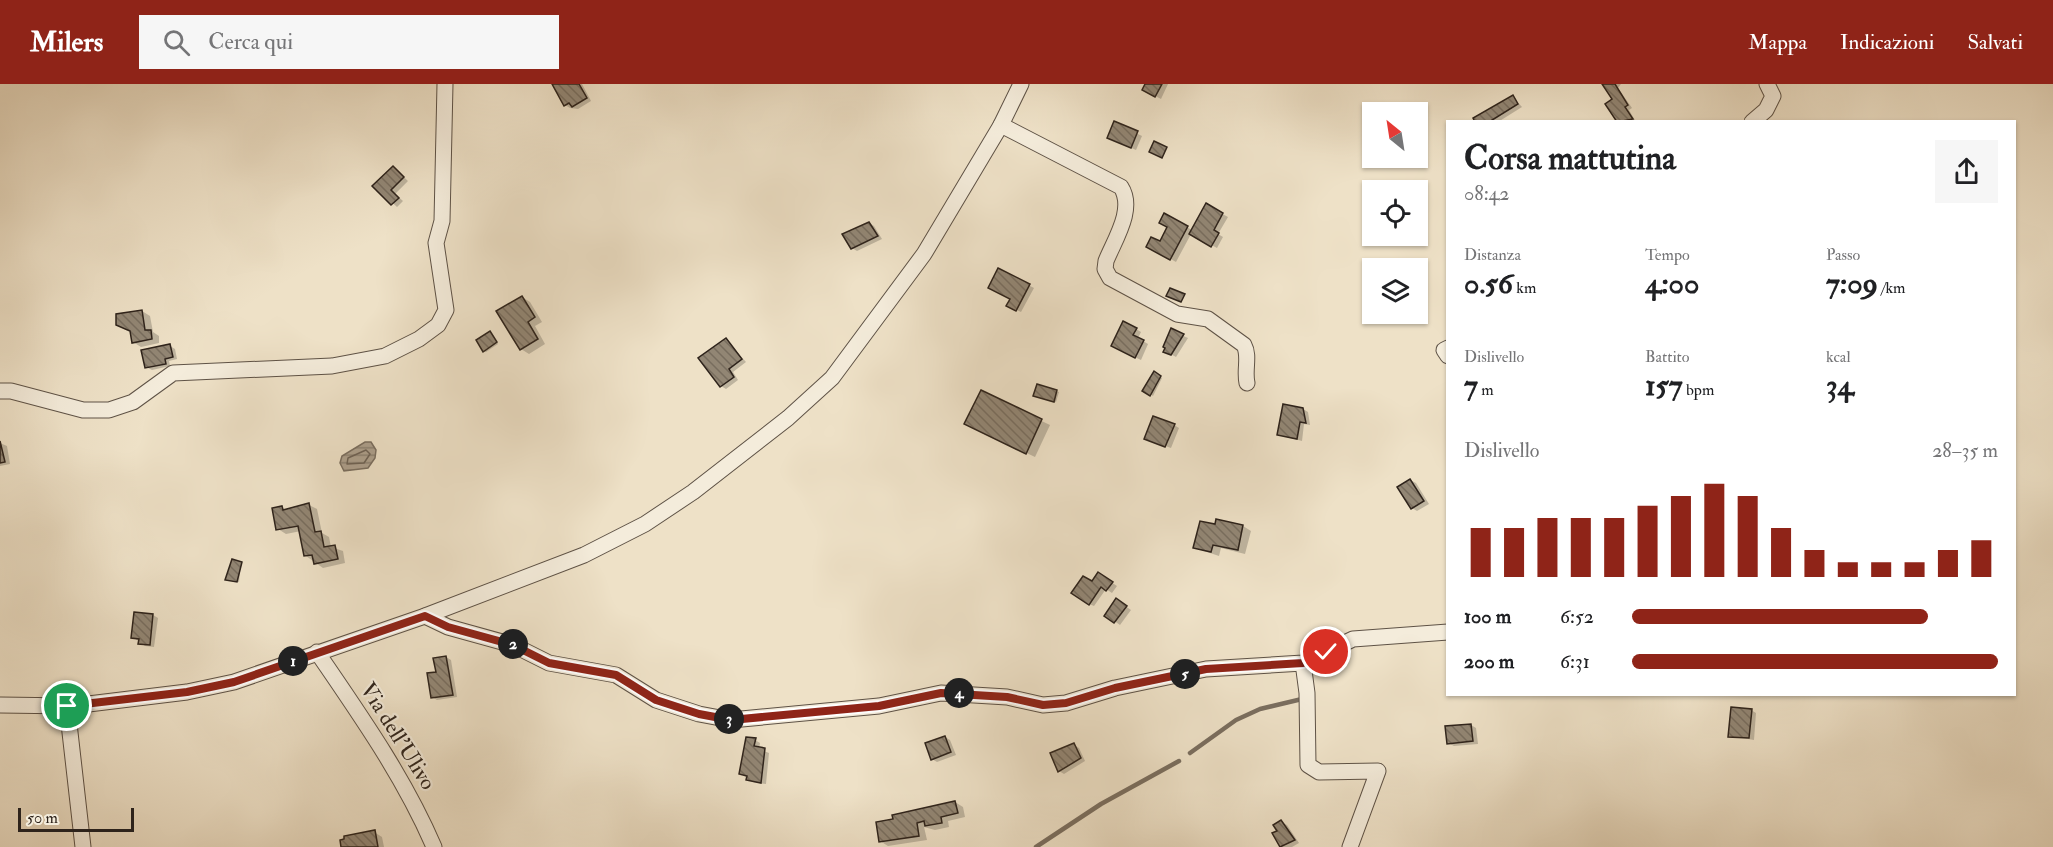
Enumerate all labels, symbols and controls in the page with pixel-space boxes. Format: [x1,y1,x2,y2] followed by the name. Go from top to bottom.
[139,15,559,69] search box
[30,25,103,60] text: Milers
[160,26,193,59] icon: search
[208,28,293,56] text: Cerca qui
[1748,29,1807,56] text: Mappa
[1840,29,1934,56] text: Indicazioni
[1967,29,2023,56] text: Salvati
[1362,102,1428,168] north arrow
[1362,102,1428,324] map controls
[1464,138,1676,179] text: Corsa mattutina
[1935,140,1998,203] button: share
[1362,180,1428,246] button: locate
[1464,181,1510,206] text: 08:42
[1464,245,1521,265] text: Distanza
[1645,245,1690,265] text: Tempo
[1826,245,1860,265] text: Passo
[1362,258,1428,324] button: layers
[1464,265,1513,302] text: 0.56
[1645,265,1699,302] text: 4:00
[1826,265,1878,302] text: 7:09
[1513,278,1536,298] text: km
[1878,278,1906,298] text: /km
[1464,347,1524,367] text: Dislivello
[1645,347,1689,367] text: Battito
[1826,347,1851,367] text: kcal
[1464,367,1478,404] text: 7
[1645,367,1683,404] text: 157
[1826,367,1854,404] text: 34
[1478,380,1494,400] text: m
[1683,380,1714,400] text: bpm
[1464,438,1539,463] text: Dislivello
[1932,438,1998,463] text: 28–35 m
[1464,604,1511,629] text: 100 m
[1560,604,1594,629] text: 6:52
[1300,626,1351,677] pin
[498,629,528,659] pin: 2
[509,634,517,654] text: 2
[1309,635,1342,668] icon: check
[278,646,308,676] pin: 1
[1464,649,1514,674] text: 200 m
[1560,649,1590,674] text: 6:31
[290,651,296,671] text: 1
[1170,659,1200,689] pin: 5
[1181,664,1189,684] text: 5
[354,677,442,795] street label: Via dell'Ulivo
[944,678,974,708] pin: 4
[41,680,92,731] pin
[955,683,963,703] text: 4
[50,689,83,722] icon: arrive
[714,704,744,734] pin: 3
[726,709,732,729] text: 3
[18,805,134,832] scale bar
[27,808,58,828] text: 50 m

